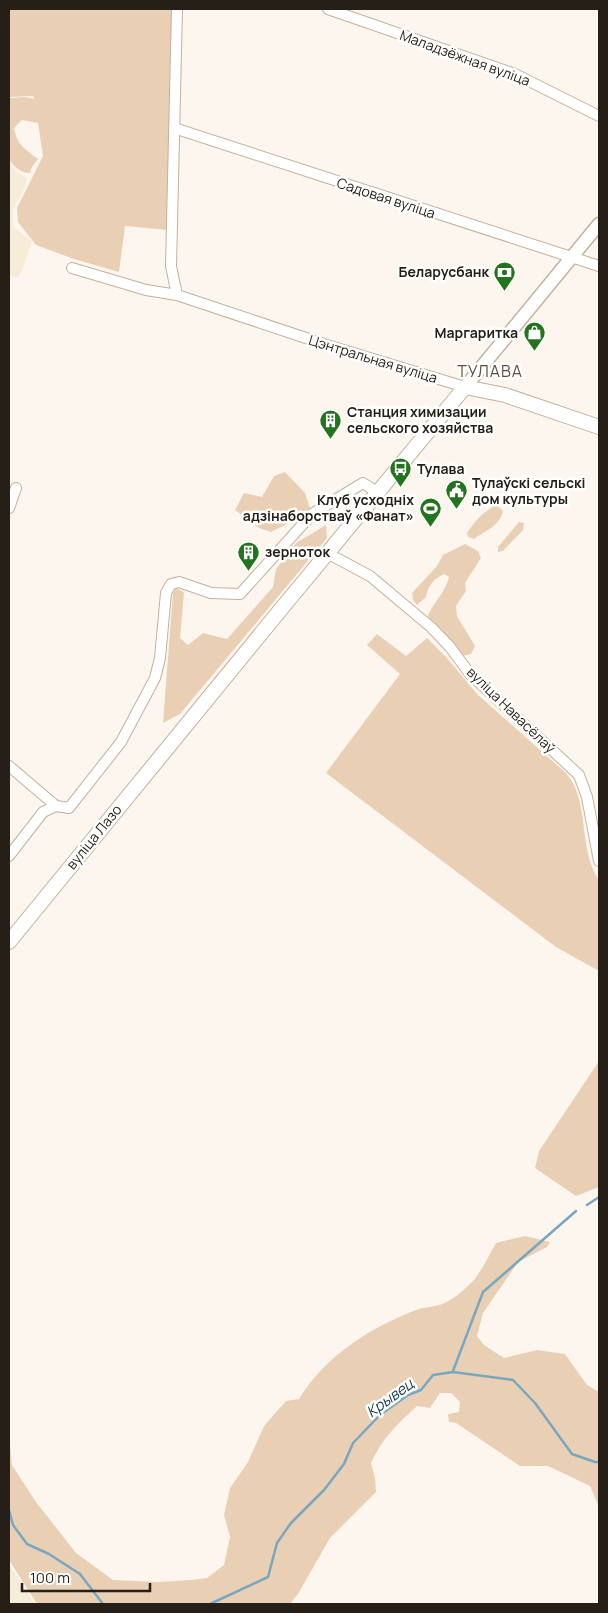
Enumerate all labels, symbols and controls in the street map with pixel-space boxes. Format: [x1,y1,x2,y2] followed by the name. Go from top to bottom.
[397,25,533,90] street label: Маладзёжная вуліца
[334,173,438,222] street label: Садовая вуліца
[493,260,517,291] bank icon: Беларусбанк
[398,262,489,281] place label: Беларусбанк
[522,321,546,352] shop icon: Маргаритка
[435,323,518,342] place label: Маргаритка
[307,330,440,387] street label: Цэнтральная вуліца
[457,360,523,382] district label: ТУЛАВА
[347,402,493,437] place label: Станция химизации сельского хозяйства
[319,408,343,439] building icon: Станция химизации сельского хозяйства
[389,457,413,488] bus stop icon: Тулава
[417,459,465,478] place label: Тулава
[472,473,585,508] place label: Тулаўскі сельскі дом культуры
[444,479,468,510] public building icon: Тулаўскі сельскі дом культуры
[243,490,414,525] place label: Клуб усходніх адзінаборстваў «Фанат»
[418,496,442,527] sports icon: Клуб усходніх адзінаборстваў «Фанат»
[237,540,261,571] building icon: зерноток
[265,542,331,561] place label: зерноток
[463,662,560,757] street label: вуліца Навасёлаў
[62,800,126,873] street label: вуліца Лазо
[362,1373,418,1422] water label: Крывец
[22,1560,150,1592] scale bar
[30,1567,70,1588] text: 100 m

